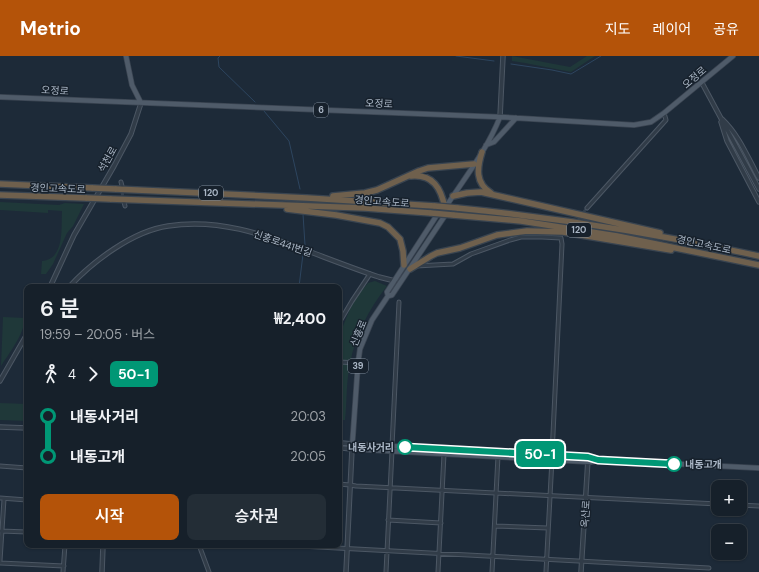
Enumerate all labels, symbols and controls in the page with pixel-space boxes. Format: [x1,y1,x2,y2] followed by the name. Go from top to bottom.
[20,16,81,41] text: Metrio
[605,20,631,38] text: 지도
[653,20,691,38] text: 레이어
[713,20,739,38] text: 공유
[680,64,709,91] street label: 오정로
[41,83,69,98] street label: 오정로
[365,97,393,110] street label: 오정로
[314,103,328,117] road number: 6
[95,144,120,174] street label: 석천로
[30,181,86,196] street label: 경인고속도로
[199,186,223,200] road number: 120
[354,193,410,210] street label: 경인고속도로
[567,223,591,237] road number: 120
[252,227,314,260] street label: 신흥로441번길
[676,232,732,257] street label: 경인고속도로
[40,294,80,323] text: 6 분
[274,309,326,329] text: ₩2,400
[347,318,370,348] street label: 신흥로
[40,326,155,343] text: 19:59 – 20:05 · 버스
[348,359,368,373] road number: 39
[40,363,62,385] icon: walk
[82,363,104,385] icon: forward
[118,365,150,383] text: 50-1
[68,366,76,383] text: 4
[70,407,139,427] text: 내동사거리
[291,408,326,425] text: 20:03
[397,439,413,455] marker: 내동사거리
[348,441,394,454] place label: 내동사거리
[512,441,568,467] line badge: 50-1
[524,445,556,463] text: 50-1
[70,447,125,467] text: 내동고개
[290,448,326,465] text: 20:05
[666,456,682,472] marker: 내동고개
[685,458,722,471] place label: 내동고개
[711,480,747,560] map controls
[711,480,747,516] button: +
[40,494,179,540] button: 시작
[187,494,326,540] button: 승차권
[578,500,593,528] street label: 옥산로
[711,524,747,560] button: −

